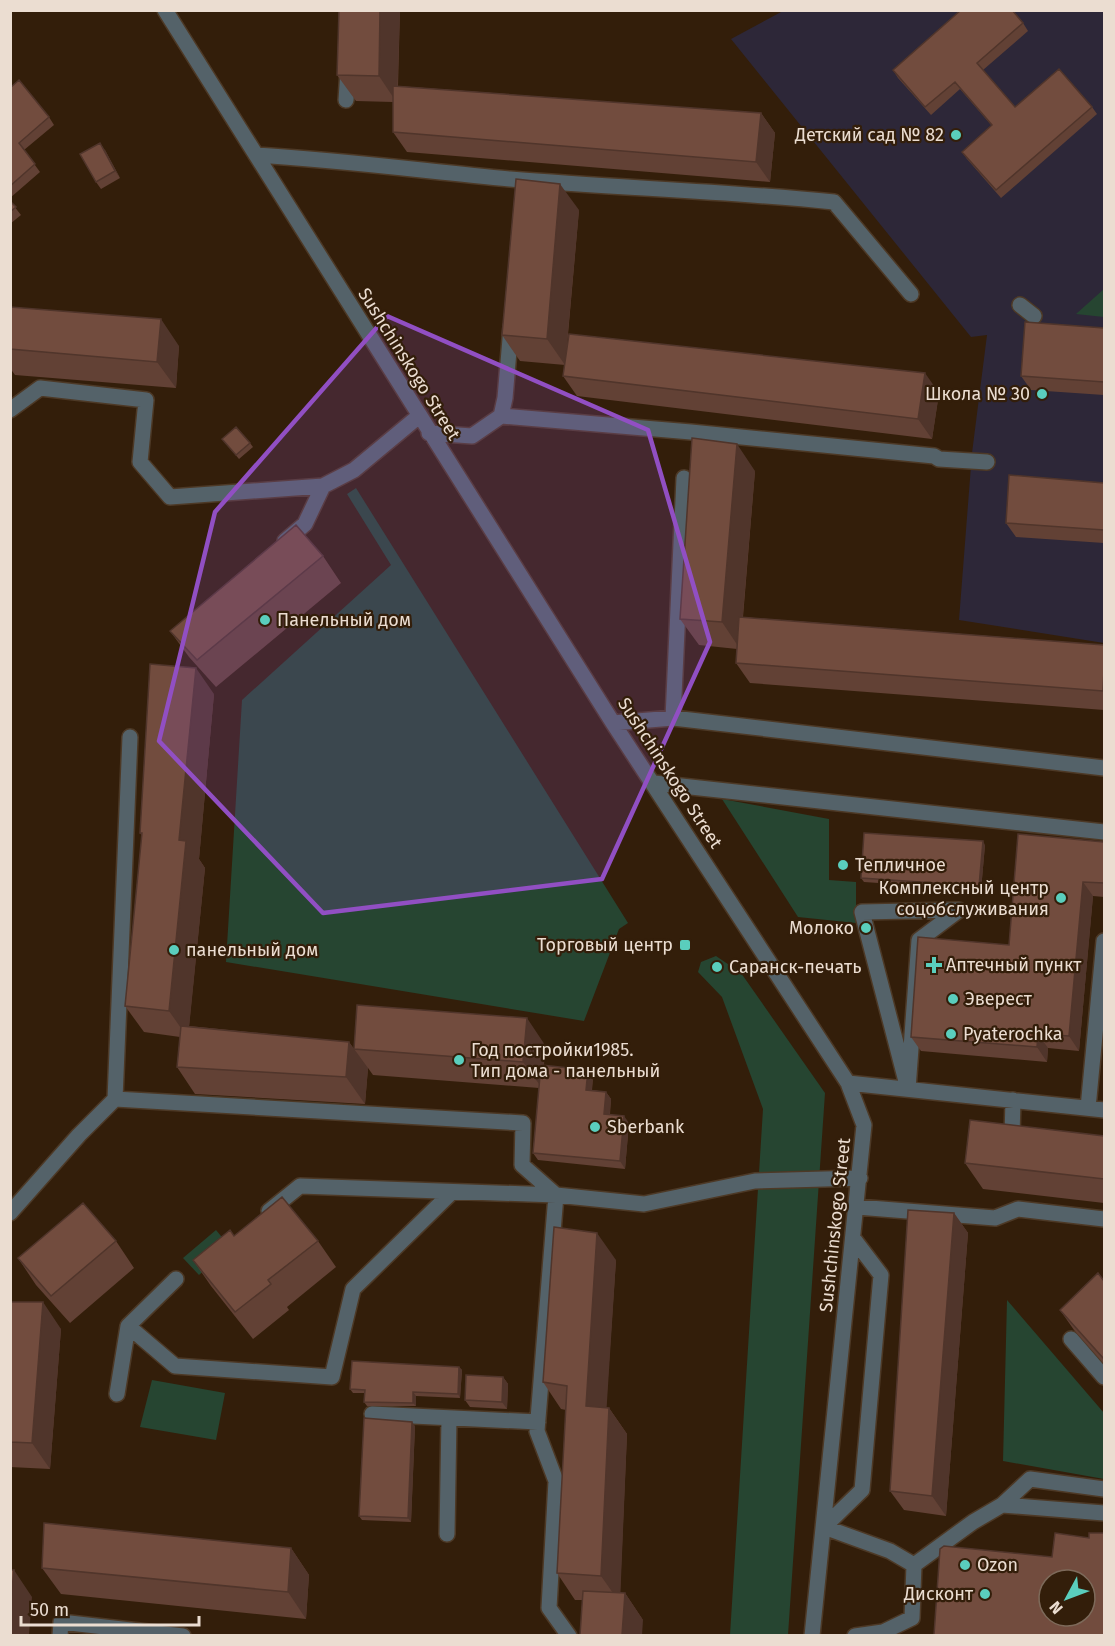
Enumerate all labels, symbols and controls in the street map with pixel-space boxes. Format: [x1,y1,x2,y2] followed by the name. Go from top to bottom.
[794,124,944,146] place label: Детский сад № 82
[949,128,963,142] marker: Детский сад № 82
[353,284,465,445] street label: Sushchinskogo Street
[925,383,1030,405] place label: Школа № 30
[1035,387,1049,401] marker: Школа № 30
[277,609,411,631] place label: Панельный дом
[258,613,272,627] marker: Панельный дом
[613,694,727,853] street label: Sushchinskogo Street
[855,854,946,876] place label: Тепличное
[836,858,850,872] marker: Тепличное
[878,877,1049,920] place label: Комплексный центр соцобслуживания
[1054,891,1068,905] marker: Комплексный центр соцобслуживания
[789,917,854,939] place label: Молоко
[859,921,873,935] marker: Молоко
[537,934,673,956] place label: Торговый центр
[678,938,692,952] marker: Торговый центр
[186,939,318,961] place label: панельный дом
[167,943,181,957] marker: панельный дом
[946,954,1082,976] place label: Аптечный пункт
[729,956,861,978] place label: Саранск-печать
[927,958,941,972] marker: Аптечный пункт
[710,960,724,974] marker: Саранск-печать
[965,988,1033,1010] place label: Эверест
[946,992,960,1006] marker: Эверест
[963,1023,1063,1045] place label: Pyaterochka
[944,1027,958,1041] marker: Pyaterochka
[471,1039,660,1082] place label: Год постройки1985. Тип дома - панельный
[452,1053,466,1067] marker: Год постройки1985. Тип дома - панельный
[607,1116,685,1138] place label: Sberbank
[588,1120,602,1134] marker: Sberbank
[815,1136,855,1313] street label: Sushchinskogo Street
[977,1554,1018,1576] place label: Ozon
[958,1558,972,1572] marker: Ozon
[1037,1568,1097,1628] north arrow
[903,1583,974,1605] place label: Дисконт
[978,1587,992,1601] marker: Дисконт
[21,1589,200,1627] scale bar
[1045,1597,1067,1618] text: N
[30,1599,69,1621] text: 50 m

